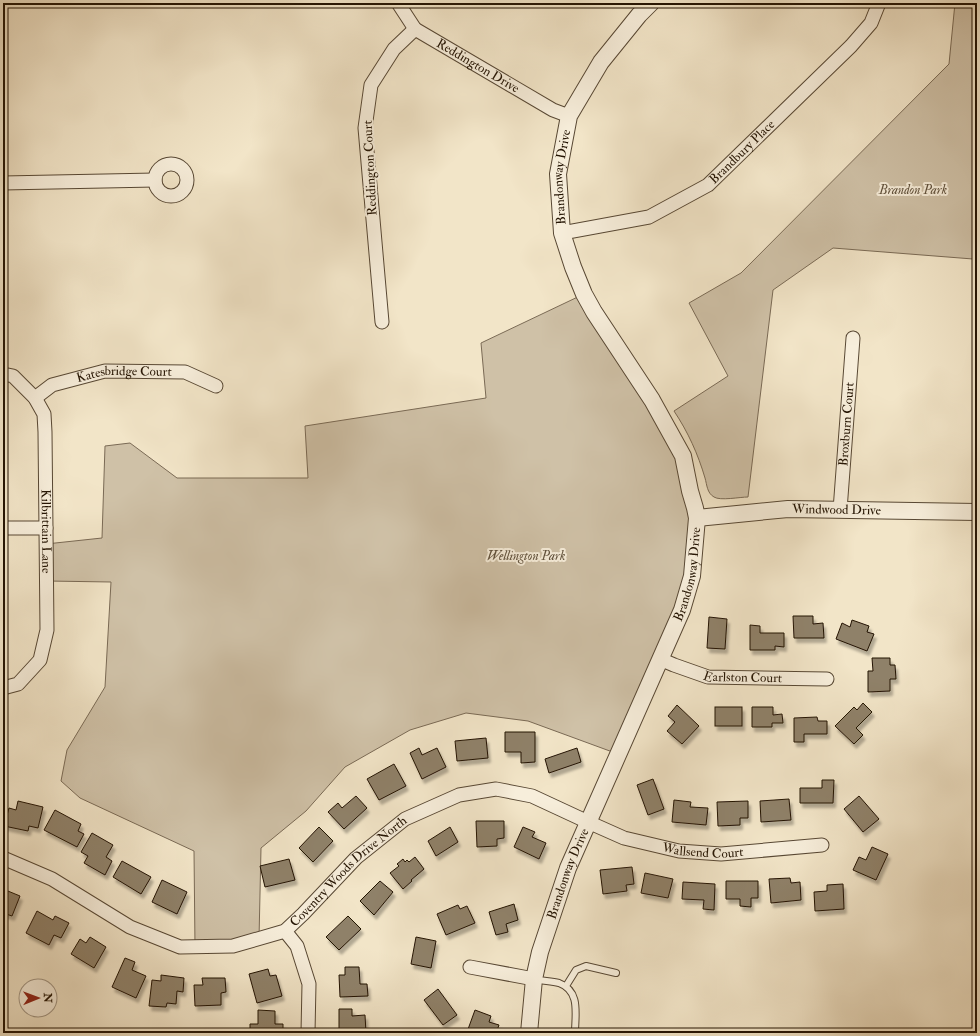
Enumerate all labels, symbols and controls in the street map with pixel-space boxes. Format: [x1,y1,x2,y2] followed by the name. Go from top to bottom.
[433,35,523,97] street label: Reddington Drive
[706,116,779,187] street label: Brandbury Place
[360,120,380,216] street label: Reddington Court
[550,128,574,225] street label: Brandonway Drive
[878,182,947,198] park label: Brandon Park
[75,363,172,386] street label: Katesbridge Court
[835,382,858,467] street label: Broxburn Court
[38,489,54,574] street label: Kilbrittain Lane
[791,501,882,518] street label: Windwood Drive
[670,526,704,624] street label: Brandonway Drive
[487,548,565,564] park label: Wellington Park
[701,668,782,686] street label: Earlston Court
[286,813,410,930] street label: Coventry Woods Drive North
[544,825,593,921] street label: Brandonway Drive
[660,839,744,862] street label: Wallsend Court
[18,978,58,1018] north arrow
[41,992,54,1004] text: N

